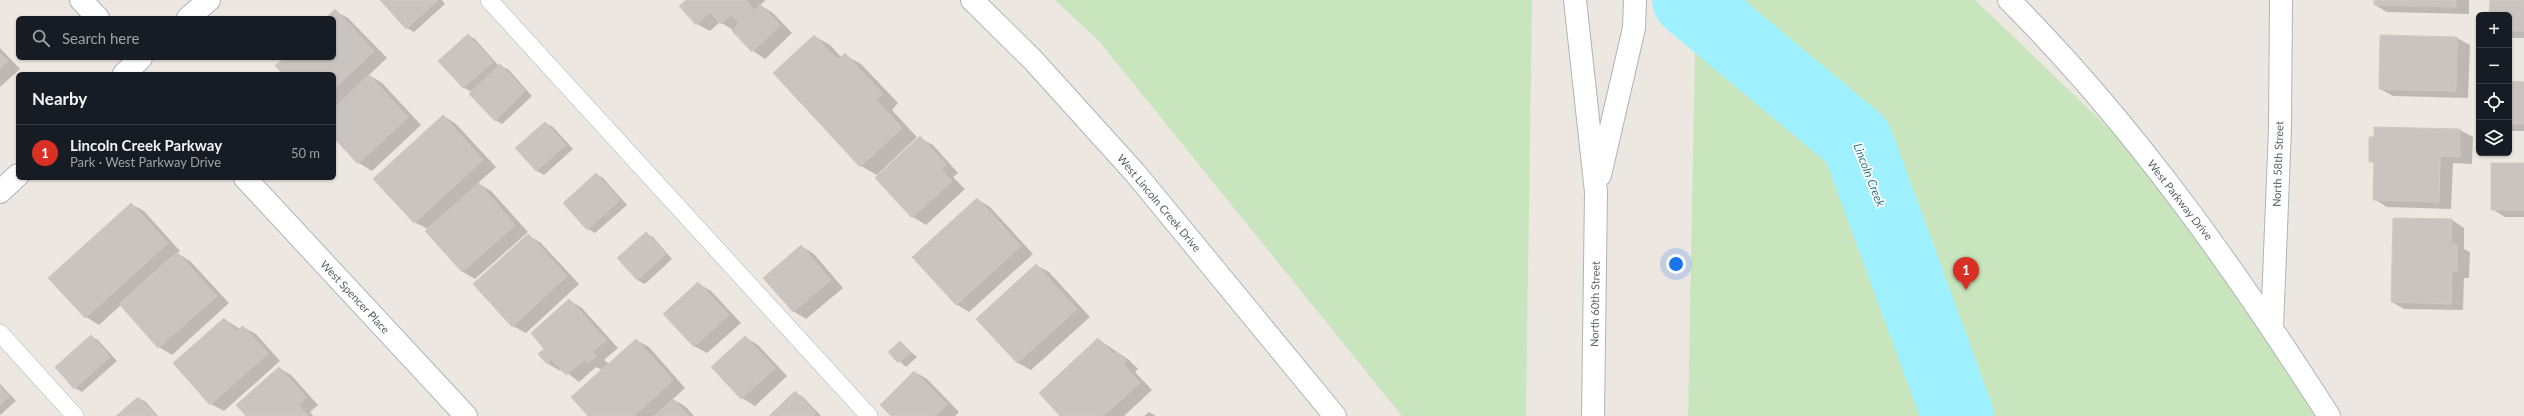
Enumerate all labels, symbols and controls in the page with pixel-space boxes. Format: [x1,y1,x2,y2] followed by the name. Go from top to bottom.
[2476,12,2512,156] map controls
[2476,12,2512,48] button: +
[16,16,336,60] search box
[30,27,52,49] icon: search
[62,29,139,47] text: Search here
[2476,48,2512,84] button: −
[2476,84,2512,120] button: locate
[32,88,87,109] text: Nearby
[2476,120,2512,156] button: layers
[2270,121,2285,207] street label: North 58th Street
[70,136,222,154] text: Lincoln Creek Parkway
[1851,141,1889,209] water label: Lincoln Creek
[41,145,49,161] text: 1
[291,145,320,161] text: 50 m
[1115,151,1204,254] street label: West Lincoln Creek Drive
[70,154,221,170] text: Park · West Parkway Drive
[2145,157,2216,242] street label: West Parkway Drive
[1666,254,1686,274] your location
[318,257,393,336] street label: West Spencer Place
[1953,257,1979,290] pin: 1
[1587,261,1602,347] street label: North 60th Street

